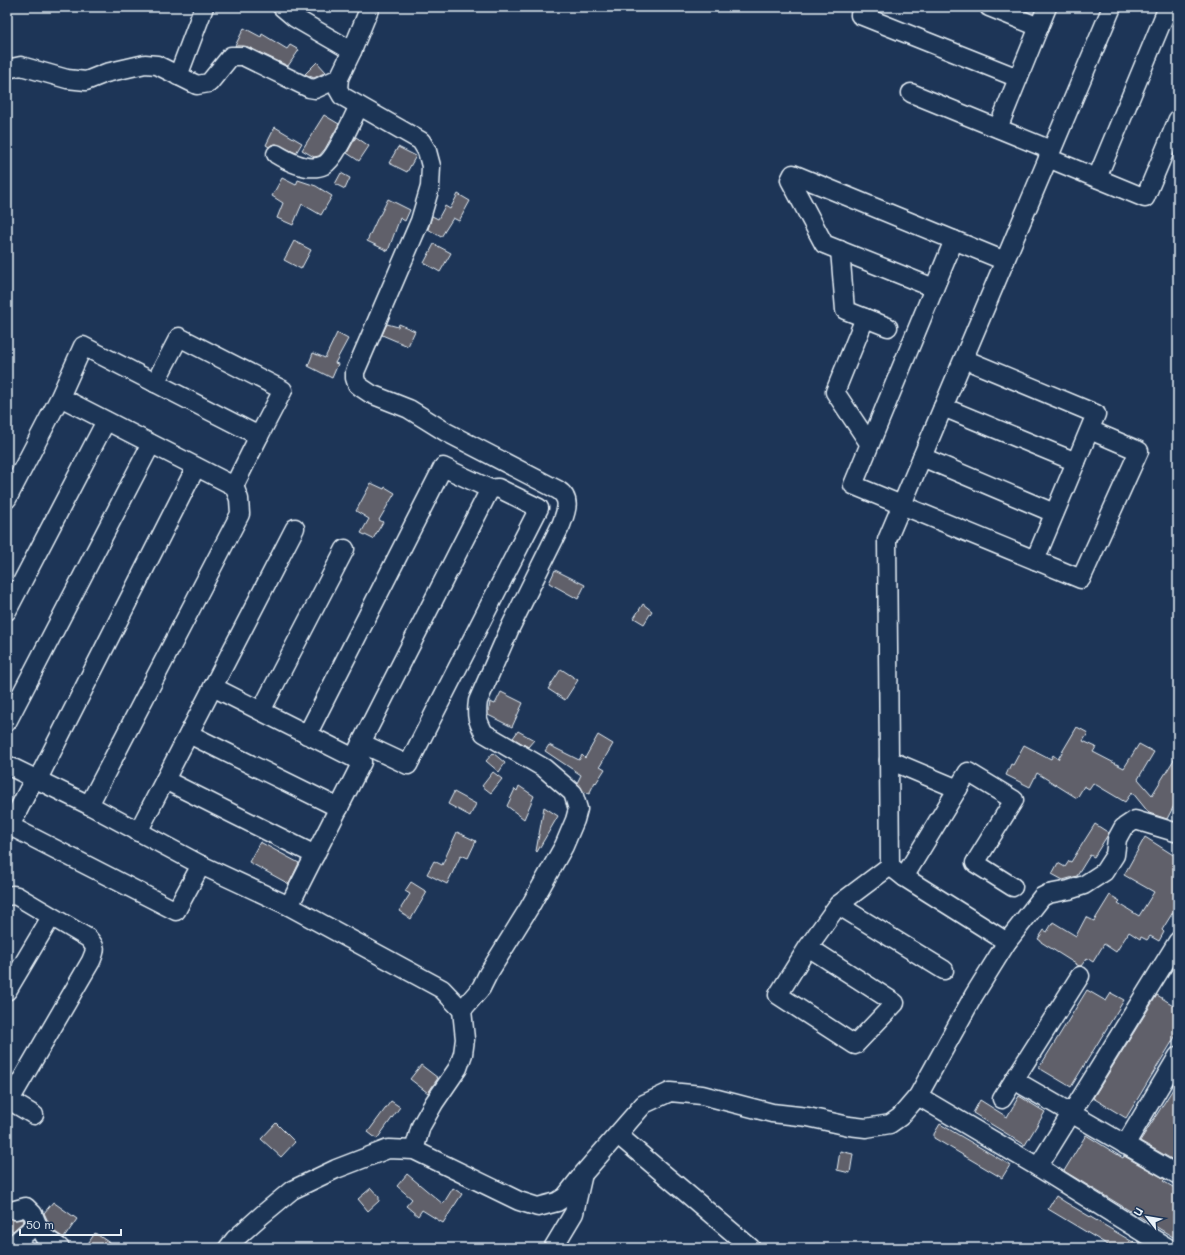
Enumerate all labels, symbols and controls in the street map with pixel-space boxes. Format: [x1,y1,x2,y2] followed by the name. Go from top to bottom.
[1127,1197,1167,1237] north arrow
[1130,1204,1146,1219] text: U
[20,1211,121,1237] scale bar
[26,1216,54,1232] text: 50 m

